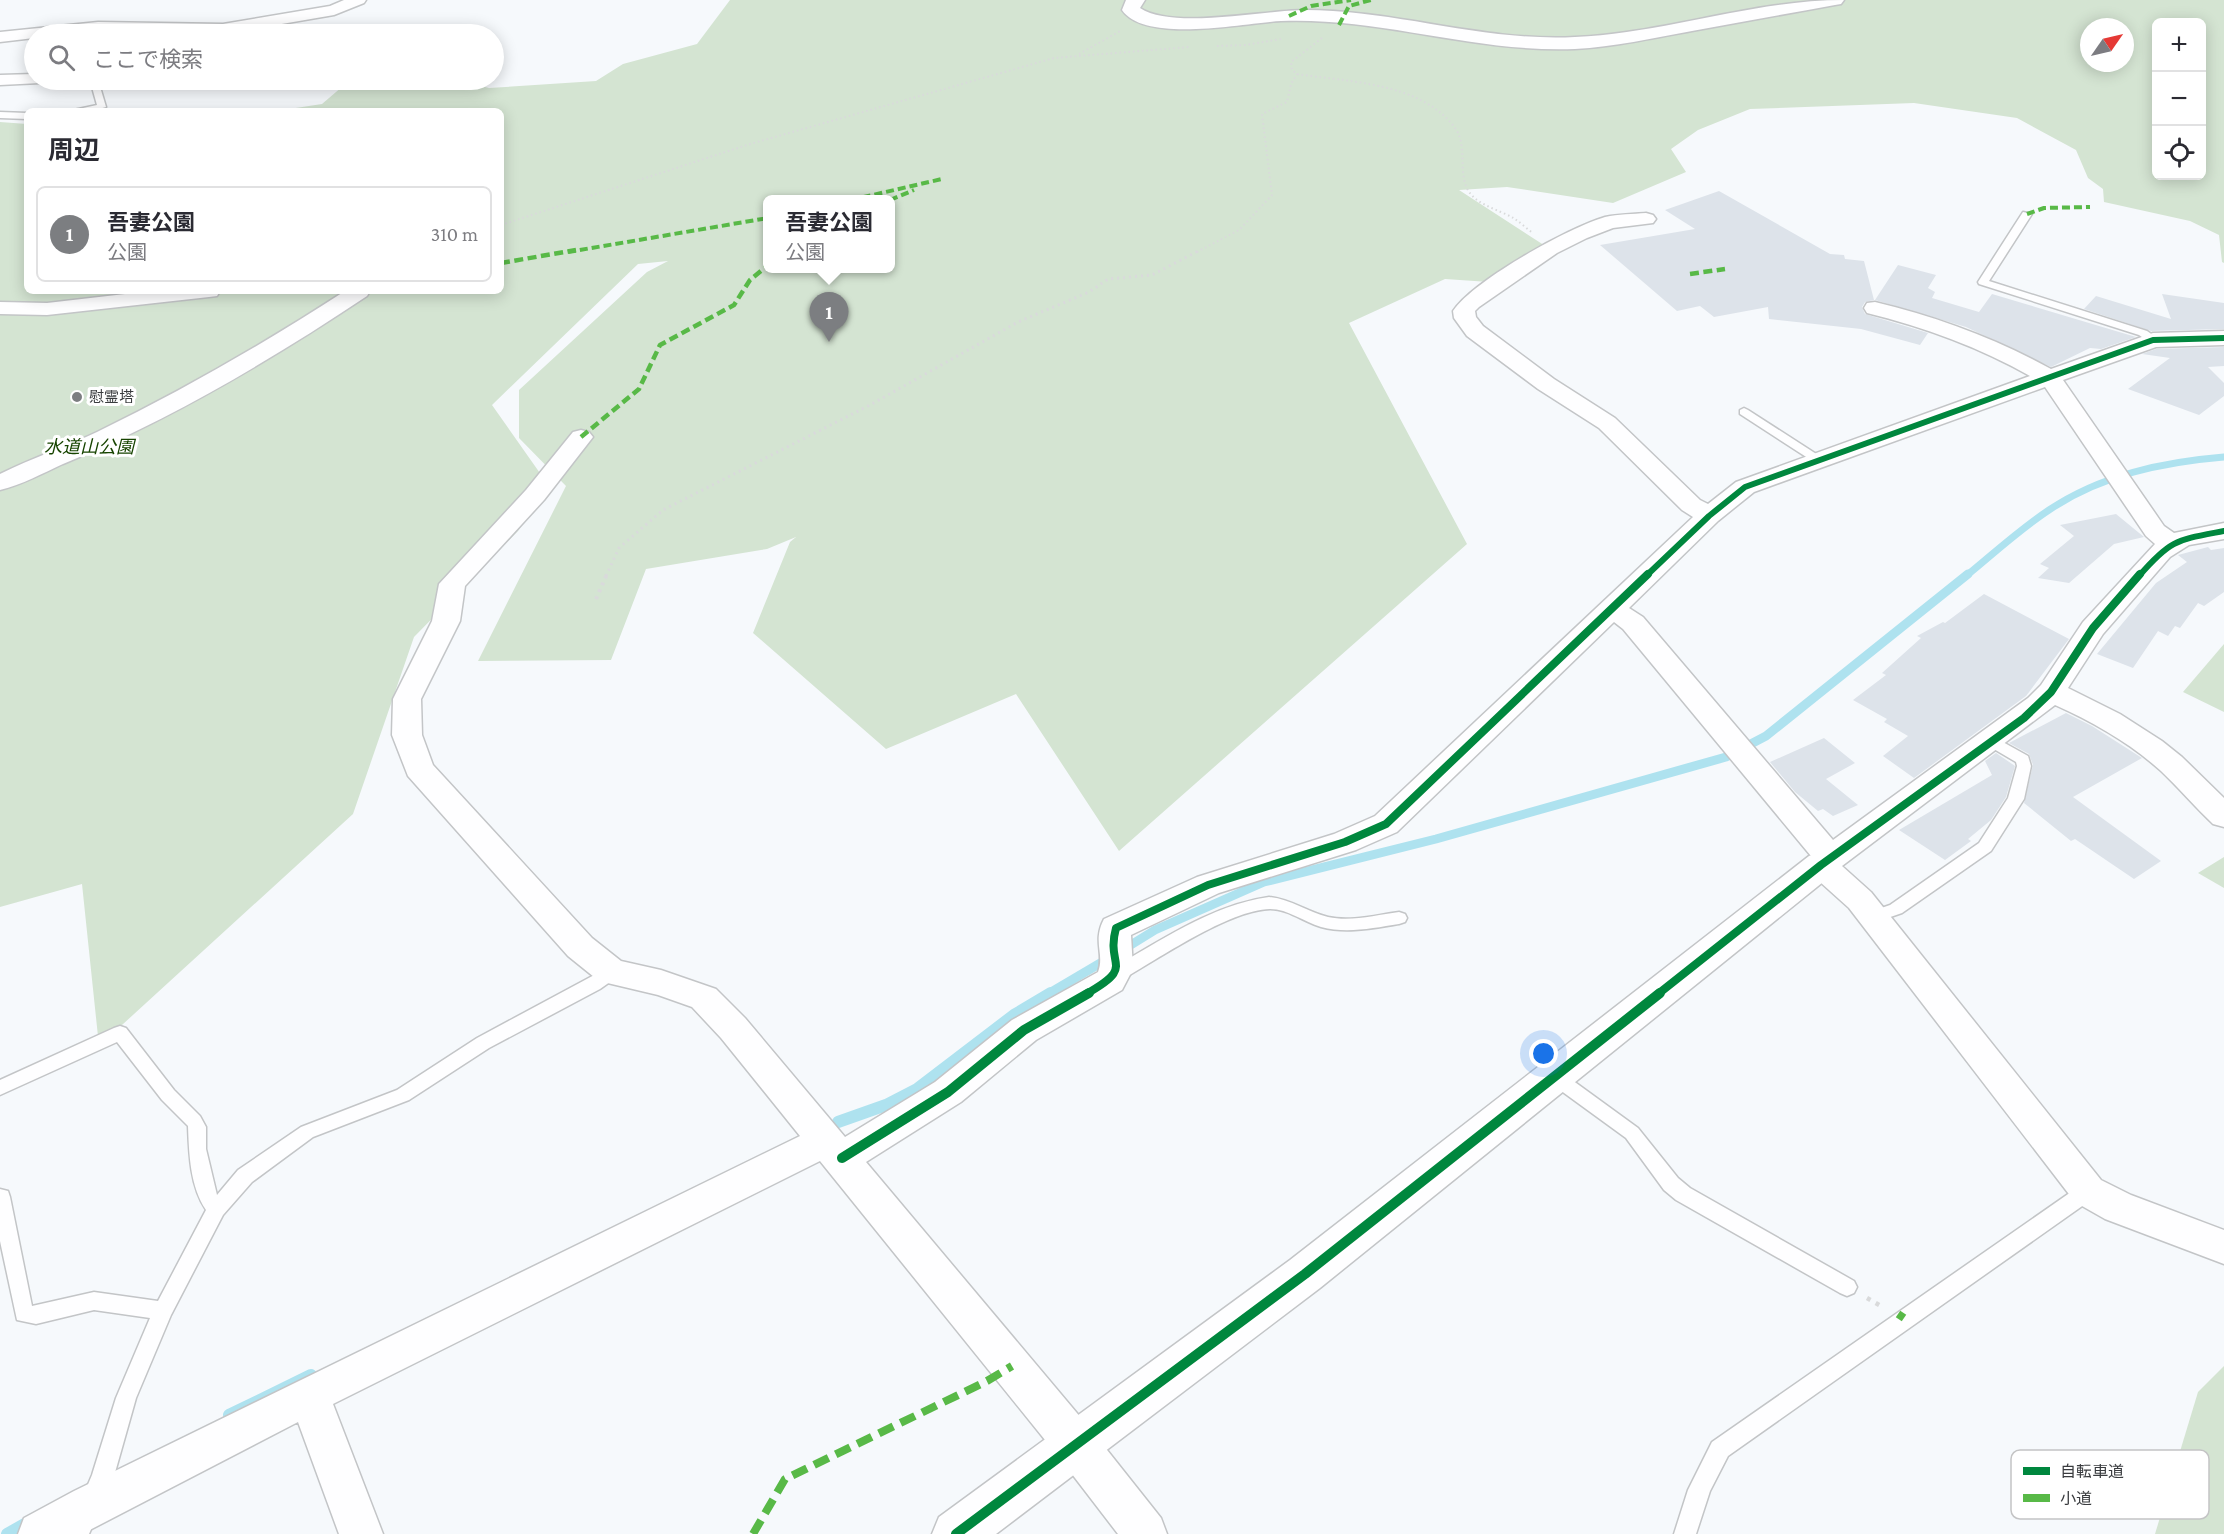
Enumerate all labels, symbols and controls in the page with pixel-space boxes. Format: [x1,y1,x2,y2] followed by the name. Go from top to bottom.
[2080,18,2134,72] north arrow
[2152,18,2206,180] map controls
[2152,18,2206,72] button: +
[24,24,504,90] search box
[45,41,78,74] icon: search
[93,47,203,72] text: ここで検索
[2152,72,2206,126] button: −
[2152,126,2206,180] button: locate
[48,136,100,165] text: 周辺
[763,195,895,273] popup
[107,210,195,235] text: 吾妻公園
[785,210,873,235] text: 吾妻公園
[66,223,73,245] text: 1
[431,223,478,245] text: 310 m
[107,241,147,263] text: 公園
[785,241,825,263] text: 公園
[810,292,848,342] pin: 1
[89,389,134,405] place label: 慰霊塔
[70,390,84,404] marker: 慰霊塔
[44,437,137,457] park label: 水道山公園
[1529,1039,1558,1068] your location
[2011,1450,2209,1519] legend
[2060,1463,2124,1480] text: 自転車道
[2060,1490,2092,1507] text: 小道

